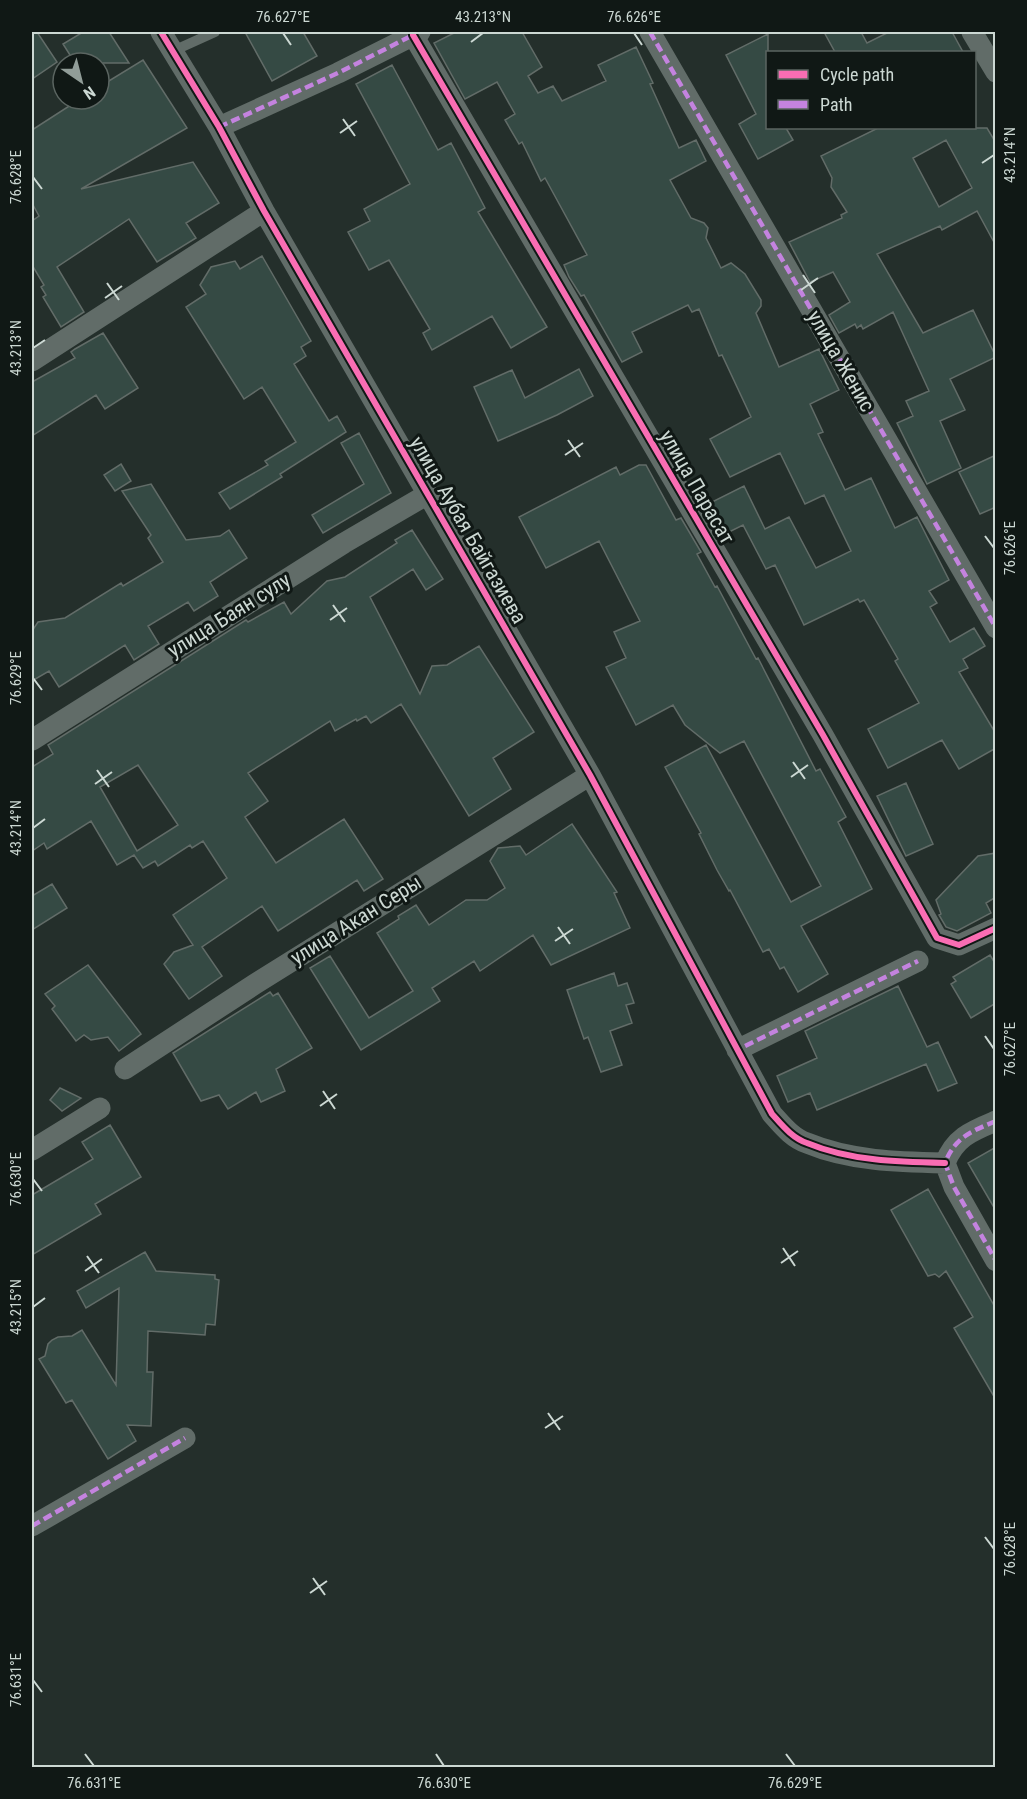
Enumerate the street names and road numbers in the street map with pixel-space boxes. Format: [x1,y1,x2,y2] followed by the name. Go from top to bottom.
[802,306,880,416] street label: улица Женис
[655,426,739,548] street label: улица Парасат
[405,432,531,628] street label: улица Аубая Байгазиева
[163,568,295,662] street label: улица Баян сулу
[286,870,426,970] street label: улица Акан Серы

